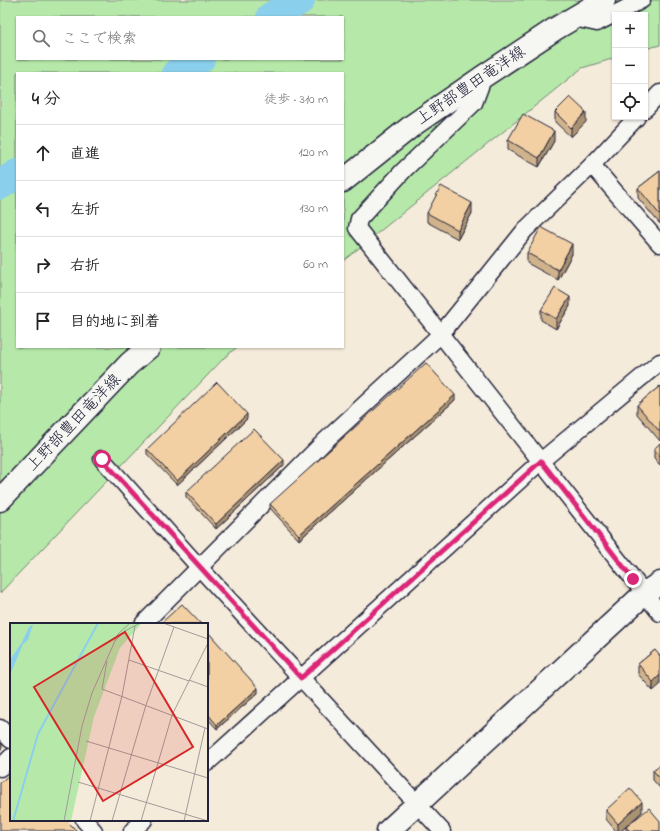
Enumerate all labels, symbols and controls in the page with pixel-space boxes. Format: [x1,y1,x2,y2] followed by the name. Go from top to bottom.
[612,12,648,120] map controls
[612,12,648,48] button: +
[16,16,344,60] search box
[30,27,52,49] icon: search
[62,28,137,50] text: ここで検索
[411,40,531,132] street label: 上野部豊田竜洋線
[612,48,648,84] button: −
[612,84,648,120] button: locate
[32,87,60,112] text: 4 分
[264,90,328,109] text: 徒歩 · 310 m
[32,142,54,164] icon: ahead
[70,143,100,165] text: 直進
[298,143,328,162] text: 120 m
[32,198,54,220] icon: left
[70,199,100,221] text: 左折
[300,199,328,218] text: 130 m
[32,254,54,276] icon: right
[70,255,100,277] text: 右折
[303,255,328,274] text: 60 m
[32,310,54,332] icon: arrive
[70,311,160,333] text: 目的地に到着
[21,369,127,477] street label: 上野部豊田竜洋線
[93,450,111,468] route start
[624,570,642,588] route end
[10,623,208,821] inset map

